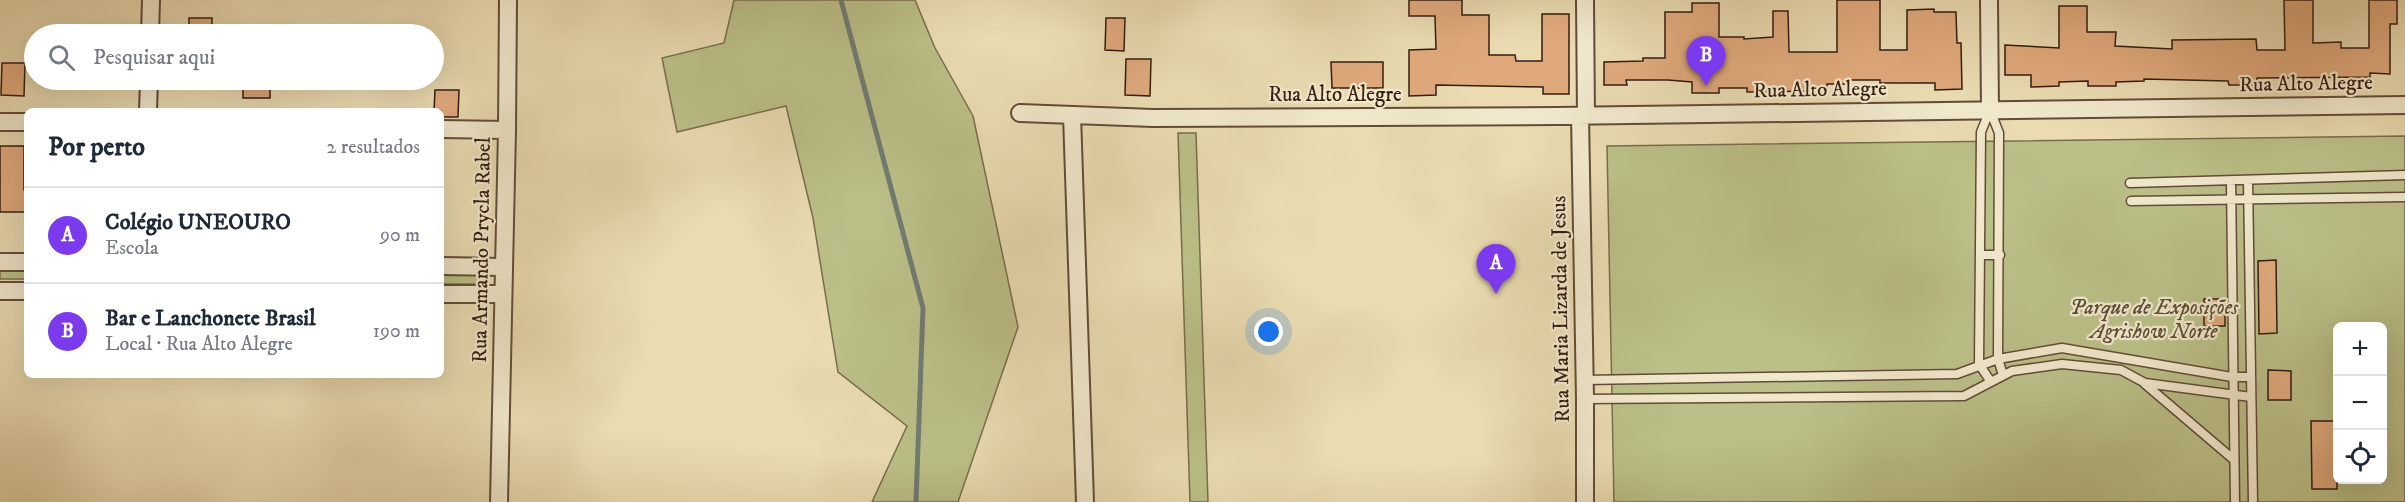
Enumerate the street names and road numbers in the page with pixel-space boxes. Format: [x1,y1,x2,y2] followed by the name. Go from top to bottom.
[2239,70,2373,98] street label: Rua Alto Alegre
[1753,76,1887,104] street label: Rua Alto Alegre
[1268,82,1402,108] street label: Rua Alto Alegre
[467,136,497,363] street label: Rua Armando Prycla Rabel
[1546,195,1576,423] street label: Rua Maria Lizarda de Jesus

